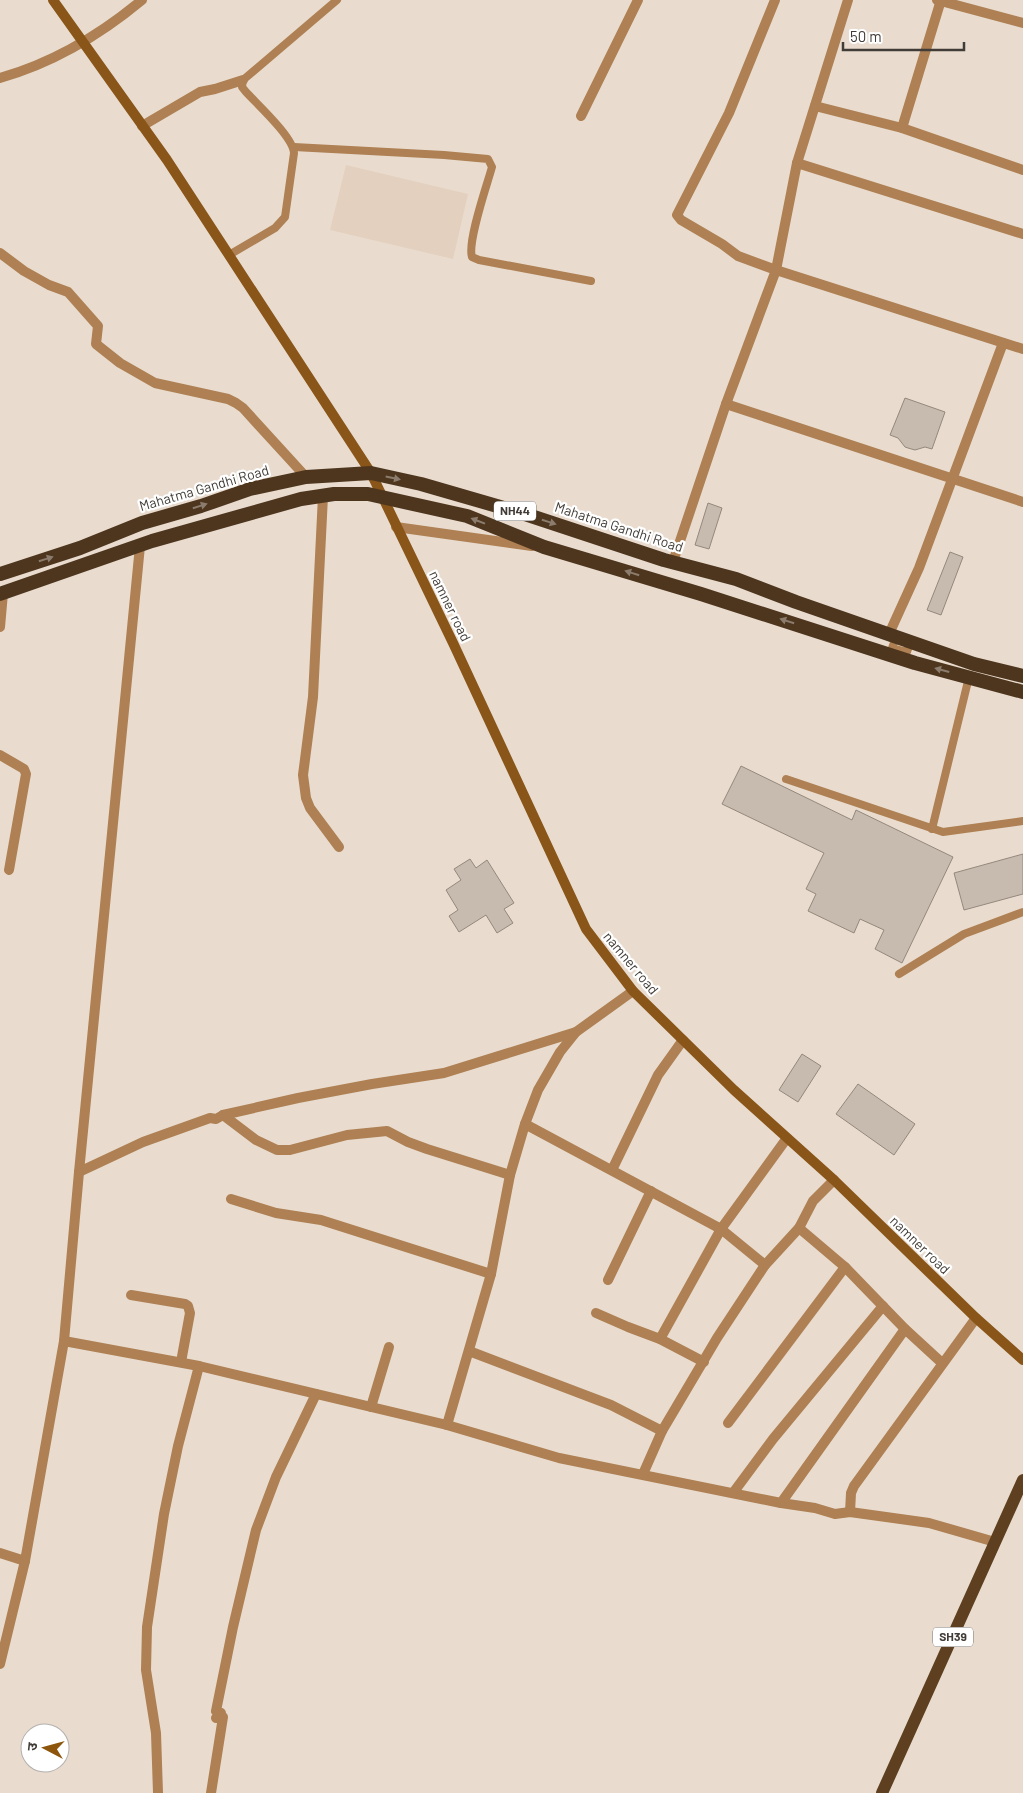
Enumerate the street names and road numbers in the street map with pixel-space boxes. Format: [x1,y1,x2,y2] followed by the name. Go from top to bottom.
[137,461,271,514] street label: Mahatma Gandhi Road
[553,498,686,555] street label: Mahatma Gandhi Road
[494,502,536,520] road number: NH44
[426,568,475,644] street label: namner road
[600,928,662,997] street label: namner road
[887,1212,954,1277] street label: namner road
[933,1628,973,1646] road number: SH39

